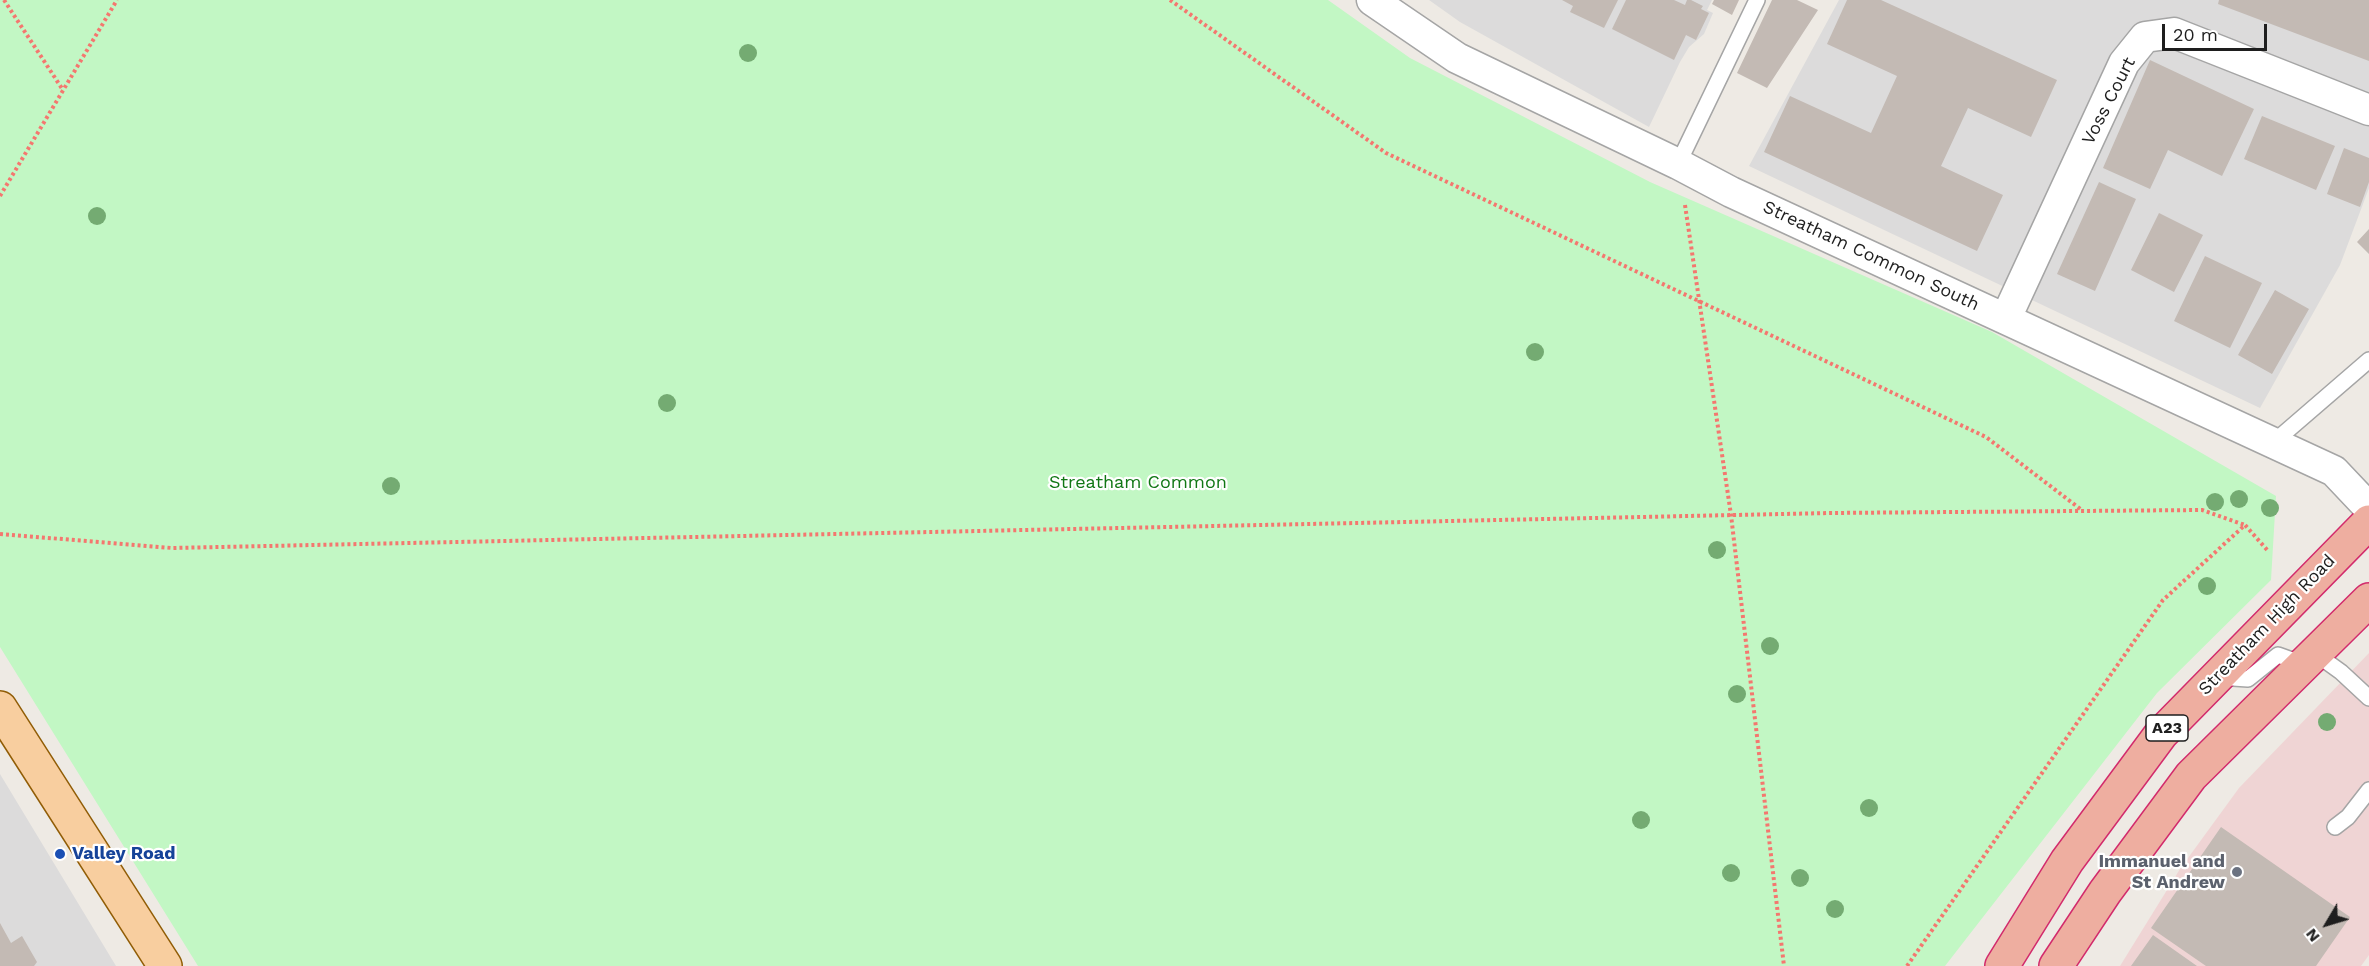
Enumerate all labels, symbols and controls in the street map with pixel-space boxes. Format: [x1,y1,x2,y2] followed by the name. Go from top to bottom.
[2165,12,2270,50] scale bar
[2173,24,2218,45] text: 20 m
[2078,54,2140,148] street label: Voss Court
[1759,196,1983,316] street label: Streatham Common South
[1049,472,1227,494] park label: Streatham Common
[2194,550,2340,700] street label: Streatham High Road
[2146,715,2188,741] road number: A23
[72,843,175,865] place label: Valley Road
[53,847,67,861] marker: Valley Road
[2098,851,2225,894] place label: Immanuel and St Andrew
[2230,865,2244,879] marker: Immanuel and St Andrew
[2297,894,2357,954] north arrow
[2301,925,2324,946] text: N

